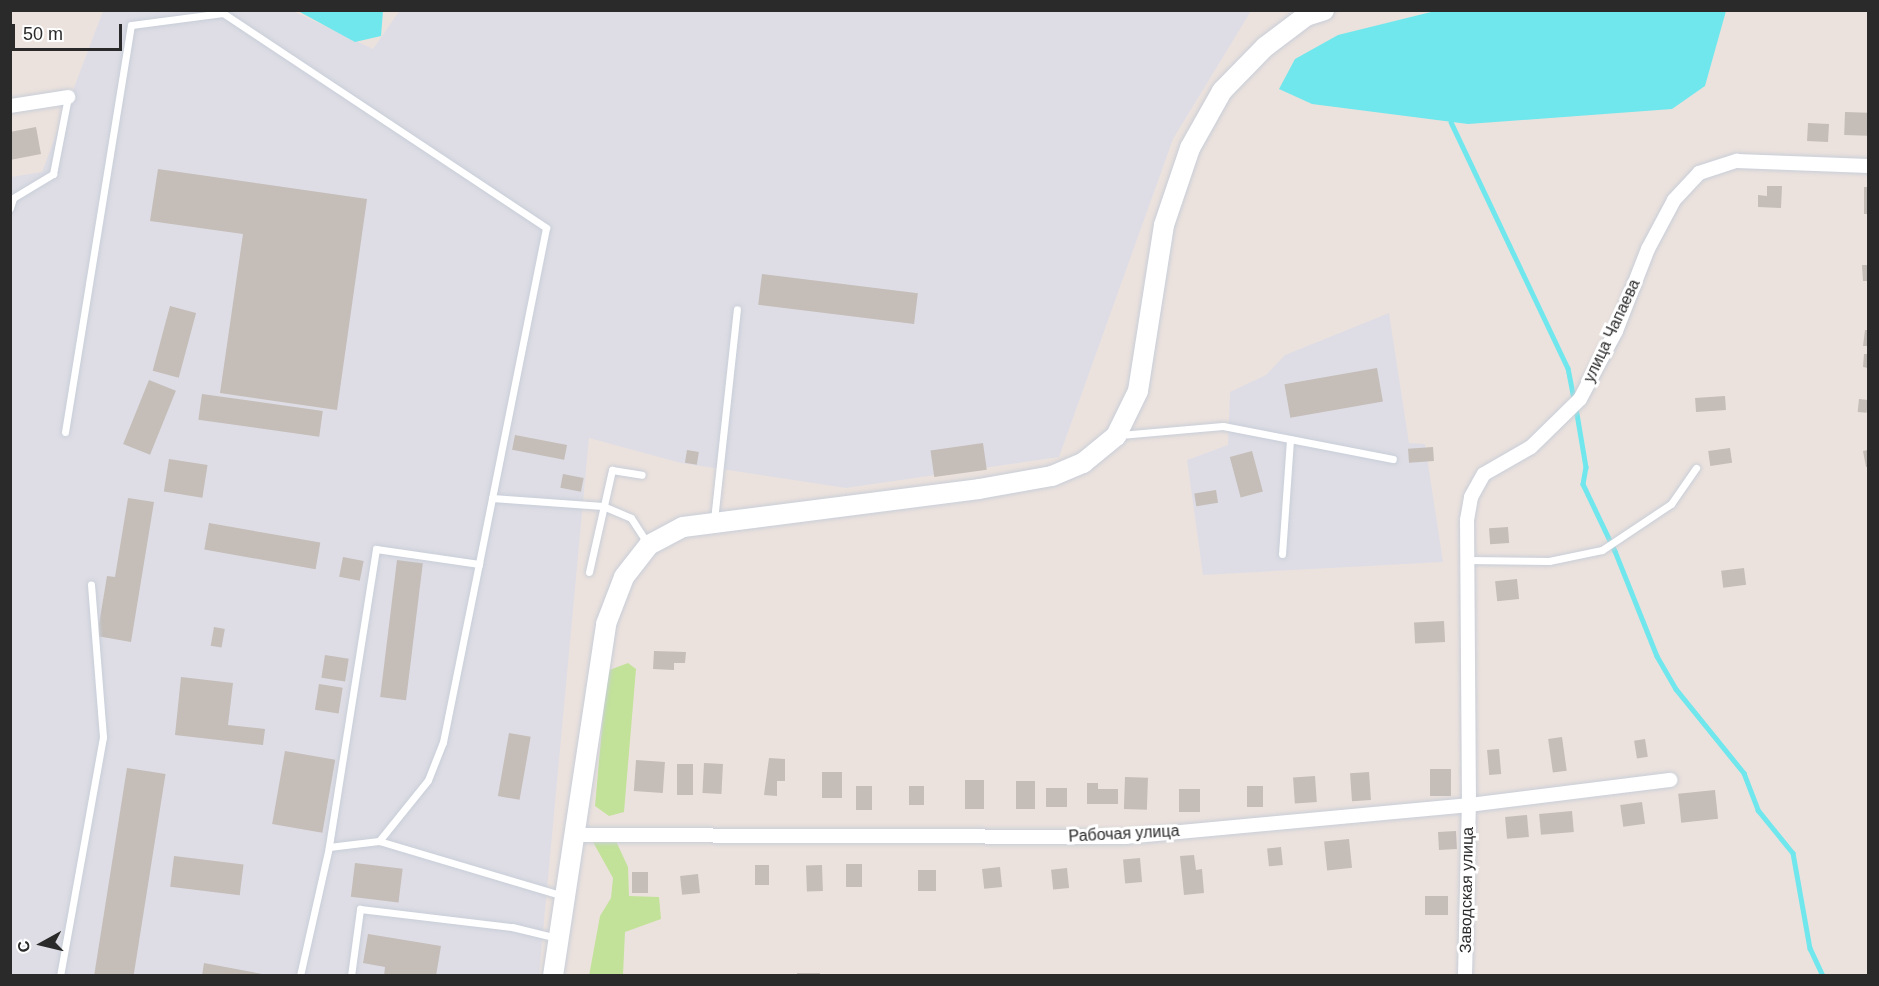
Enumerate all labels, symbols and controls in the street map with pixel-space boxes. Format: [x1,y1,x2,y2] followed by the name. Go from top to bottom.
[15,12,124,50] scale bar
[23,24,63,44] text: 50 m
[1580,276,1644,386] street label: улица Чапаева
[1068,822,1180,846] street label: Рабочая улица
[1456,827,1478,953] street label: Заводская улица
[12,914,72,974] north arrow
[14,940,33,953] text: С

